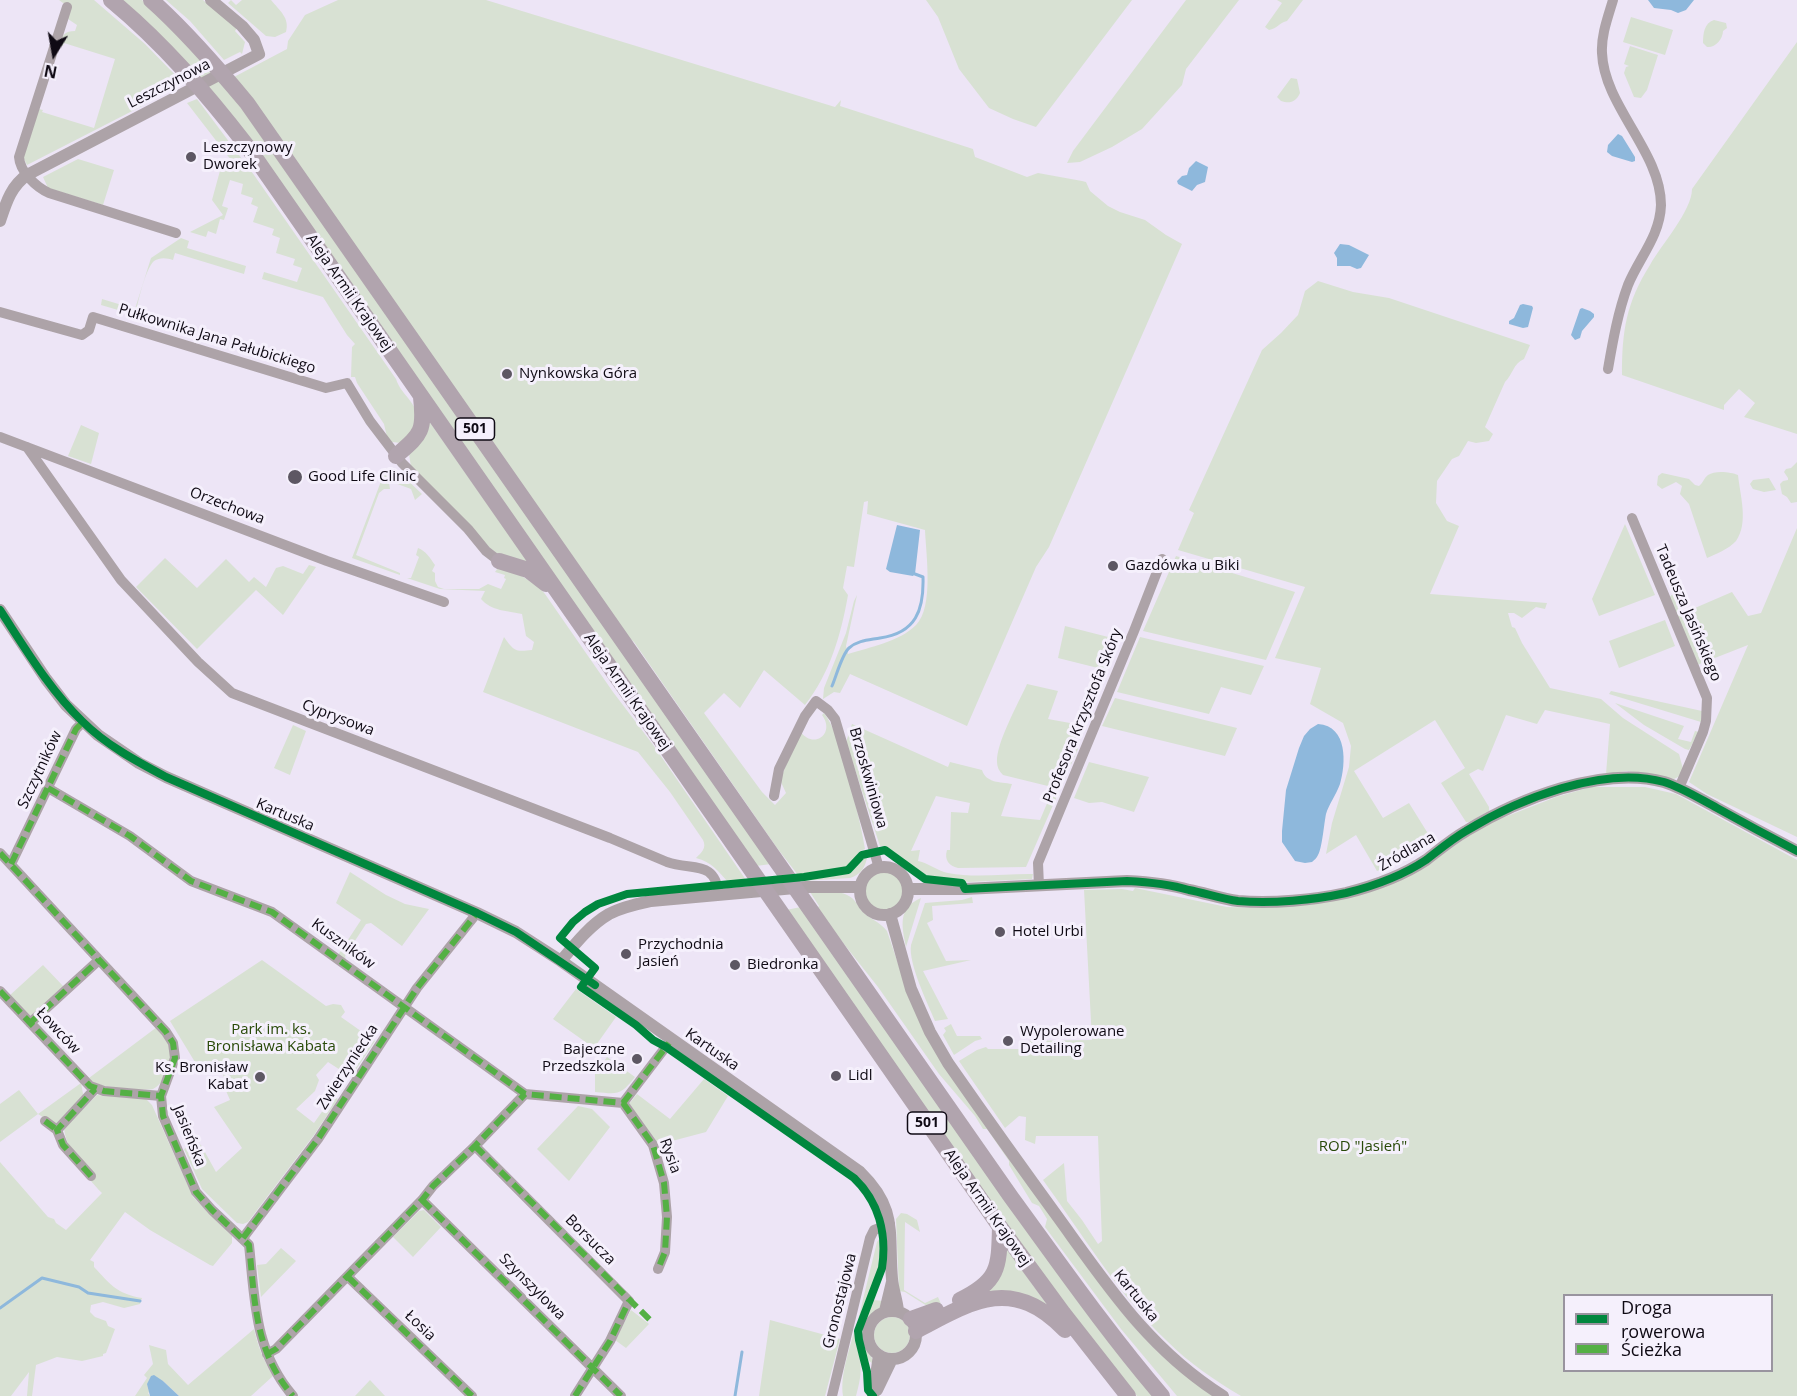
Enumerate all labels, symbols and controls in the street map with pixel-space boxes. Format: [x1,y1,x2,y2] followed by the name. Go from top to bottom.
[24,24,84,84] north arrow
[125,55,213,113] street label: Leszczynowa
[42,60,59,84] text: N
[203,139,293,174] place label: Leszczynowy Dworek
[184,150,198,164] marker: Leszczynowy Dworek
[302,231,396,355] street label: Aleja Armii Krajowej
[116,300,318,378] street label: Pułkownika Jana Pałubickiego
[519,365,637,383] place label: Nynkowska Góra
[500,367,514,381] marker: Nynkowska Góra
[456,418,494,440] road number: 501
[286,468,304,486] marker: Good Life Clinic
[308,468,416,486] place label: Good Life Clinic
[187,484,267,528] street label: Orzechowa
[1651,542,1725,684] street label: Tadeusza Jasińskiego
[1125,557,1239,575] place label: Gazdówka u Biki
[1106,559,1120,573] marker: Gazdówka u Biki
[1040,626,1126,806] street label: Profesora Krzysztofa Skóry
[580,630,674,754] street label: Aleja Armii Krajowej
[299,696,377,740] street label: Cyprysowa
[845,725,891,831] street label: Brzoskwiniowa
[14,728,66,812] street label: Szczytników
[253,795,317,835] street label: Kartuska
[1375,829,1439,875] street label: Źródlana
[308,915,378,973] street label: Kuszników
[1012,923,1084,941] place label: Hotel Urbi
[993,925,1007,939] marker: Hotel Urbi
[638,936,724,971] place label: Przychodnia Jasień
[619,947,633,961] marker: Przychodnia Jasień
[747,956,819,974] place label: Biedronka
[728,958,742,972] marker: Biedronka
[32,1004,84,1058] street label: Łowców
[206,1021,336,1056] park label: Park im. ks. Bronisława Kabata
[314,1021,382,1113] street label: Zwierzyniecka
[1020,1023,1125,1058] place label: Wypolerowane Detailing
[682,1025,742,1075] street label: Kartuska
[1001,1034,1015,1048] marker: Wypolerowane Detailing
[542,1041,625,1076] place label: Bajeczne Przedszkola
[630,1052,644,1066] marker: Bajeczne Przedszkola
[155,1059,248,1094] place label: Ks. Bronisław Kabat
[848,1067,873,1085] place label: Lidl
[829,1069,843,1083] marker: Lidl
[253,1070,267,1084] marker: Ks. Bronisław Kabat
[169,1103,209,1169] street label: Jasieńska
[908,1112,946,1134] road number: 501
[655,1136,685,1176] street label: Rysia
[1319,1138,1407,1156] park label: ROD "Jasień"
[940,1146,1034,1270] street label: Aleja Armii Krajowej
[561,1211,619,1269] street label: Borsucza
[495,1250,569,1324] street label: Szynszylowa
[819,1251,861,1351] street label: Gronostajowa
[1110,1266,1162,1326] street label: Kartuska
[1563,1294,1773,1372] legend
[1621,1295,1705,1343] text: Droga rowerowa
[401,1307,439,1345] street label: Łosia
[1621,1337,1682,1361] text: Ścieżka

